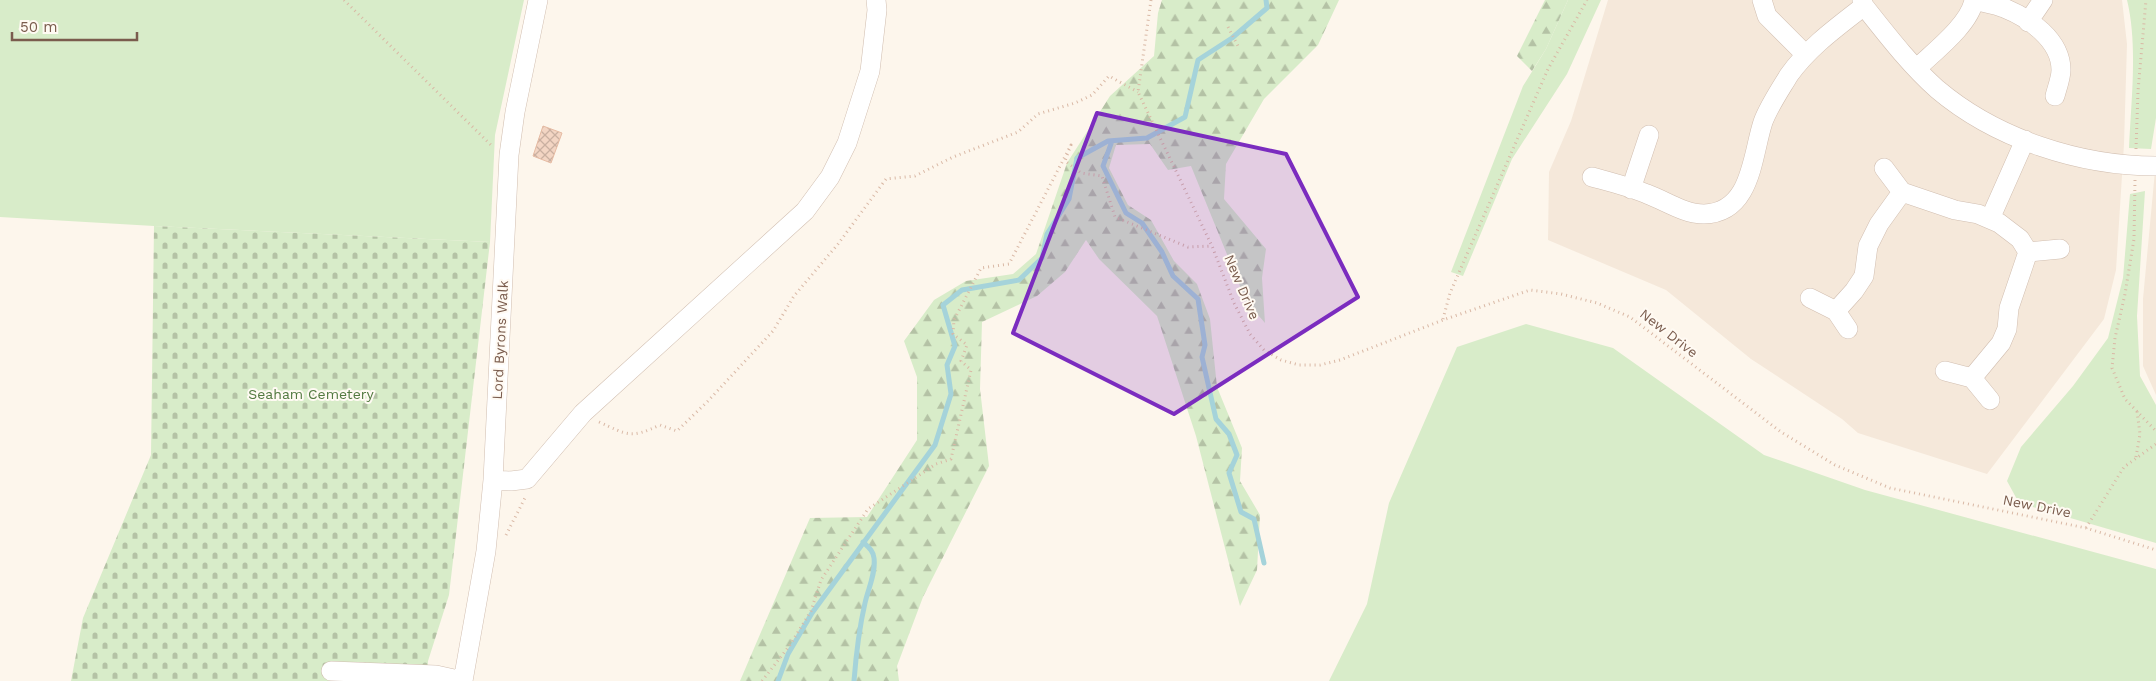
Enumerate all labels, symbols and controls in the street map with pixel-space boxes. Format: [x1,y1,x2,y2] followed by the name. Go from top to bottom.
[12,10,138,42] scale bar
[20,18,57,36] text: 50 m
[1221,252,1263,322] street label: New Drive
[489,280,511,400] street label: Lord Byrons Walk
[1637,305,1701,361] street label: New Drive
[248,386,374,402] park label: Seaham Cemetery
[2002,492,2072,520] street label: New Drive

